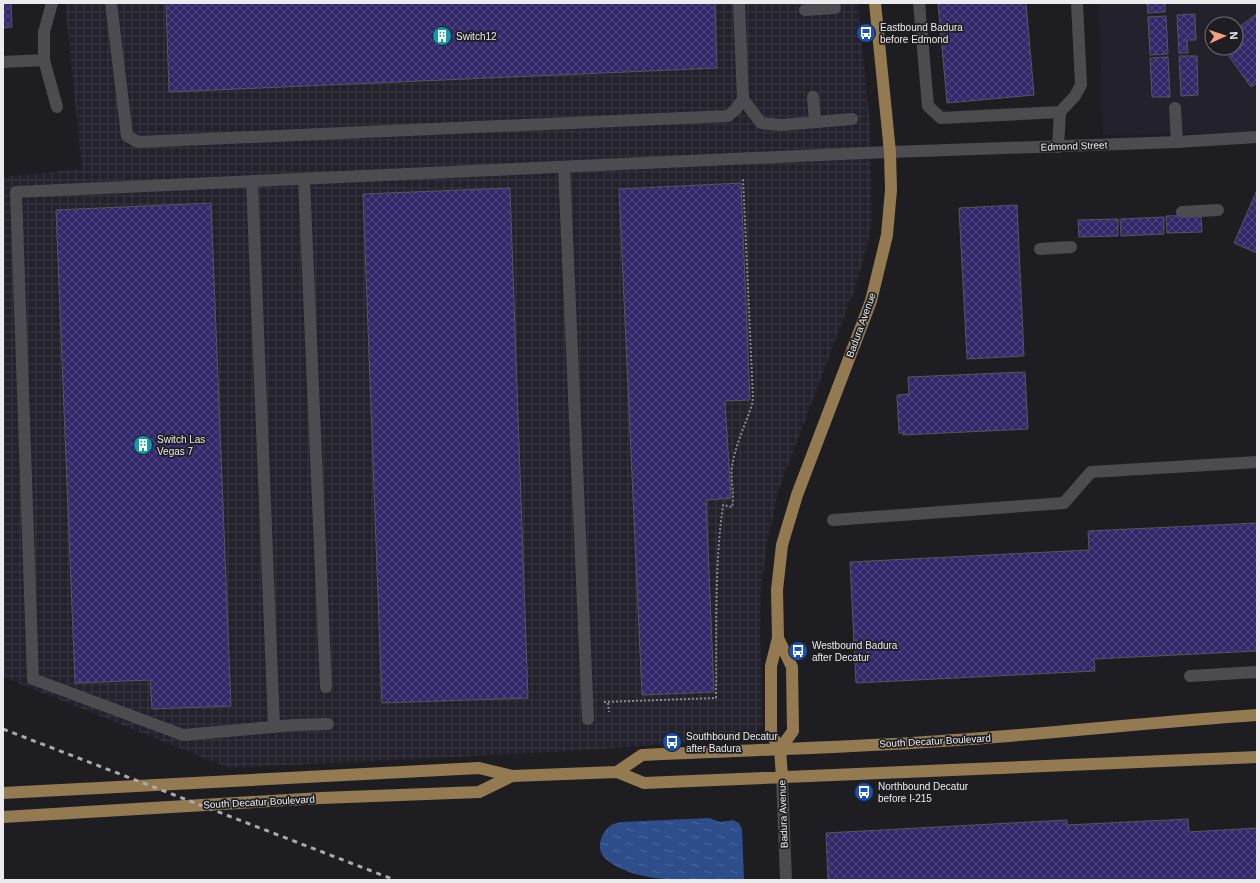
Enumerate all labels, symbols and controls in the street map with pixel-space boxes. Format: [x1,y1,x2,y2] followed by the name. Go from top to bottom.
[1204,16,1244,56] north arrow
[855,22,877,44] bus stop icon: Eastbound Badura before Edmond
[880,22,963,45] place label: Eastbound Badura before Edmond
[431,25,453,47] building icon: Switch12
[456,31,497,42] place label: Switch12
[1228,31,1240,40] text: N
[1040,139,1108,153] street label: Edmond Street
[844,291,878,359] street label: Badura Avenue
[132,434,154,456] building icon: Switch Las Vegas 7
[157,434,205,457] place label: Switch Las Vegas 7
[787,640,809,662] bus stop icon: Westbound Badura after Decatur
[812,640,898,663] place label: Westbound Badura after Decatur
[661,731,683,753] bus stop icon: Southbound Decatur after Badura
[686,731,778,754] place label: Southbound Decatur after Badura
[879,733,991,749] street label: South Decatur Boulevard
[776,779,790,848] street label: Badura Avenue
[853,781,875,803] bus stop icon: Northbound Decatur before I-215
[878,781,969,804] place label: Northbound Decatur before I-215
[203,794,315,810] street label: South Decatur Boulevard

